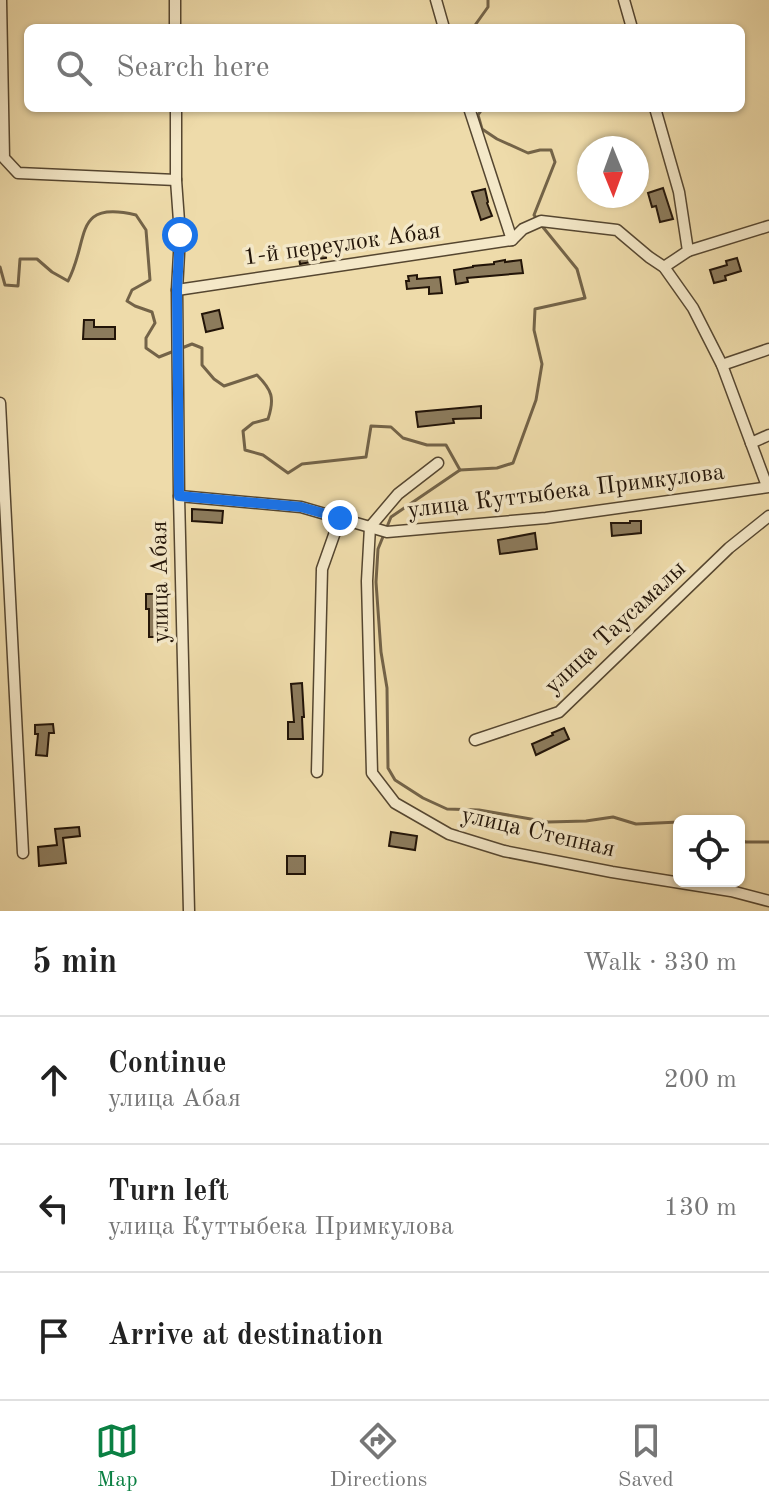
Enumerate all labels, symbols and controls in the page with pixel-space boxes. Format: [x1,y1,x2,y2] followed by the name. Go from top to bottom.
[24,24,745,112] search box
[52,46,96,90] icon: search
[116,53,270,83] text: Search here
[577,136,649,208] north arrow
[162,217,198,253] route start
[242,219,442,271] street label: 1-й переулок Абая
[406,461,726,523] street label: улица Куттыбека Примкулова
[322,500,358,536] route end
[148,520,174,644] street label: улица Абая
[541,557,691,699] street label: улица Таусамалы
[459,804,617,862] street label: улица Степная
[673,815,745,887] map controls
[673,815,745,887] button: locate
[32,946,117,980] text: 5 min
[583,950,737,976] text: Walk · 330 m
[108,1049,227,1079] text: Continue
[32,1058,76,1102] icon: ahead
[664,1067,737,1093] text: 200 m
[108,1086,241,1112] text: улица Абая
[108,1177,229,1207] text: Turn left
[32,1186,76,1230] icon: left
[664,1195,737,1221] text: 130 m
[108,1214,454,1240] text: улица Куттыбека Примкулова
[32,1314,76,1358] icon: arrive
[108,1321,383,1351] text: Arrive at destination
[95,1419,139,1494] tab: Map
[330,1419,427,1494] tab: Directions
[618,1419,674,1494] tab: Saved

